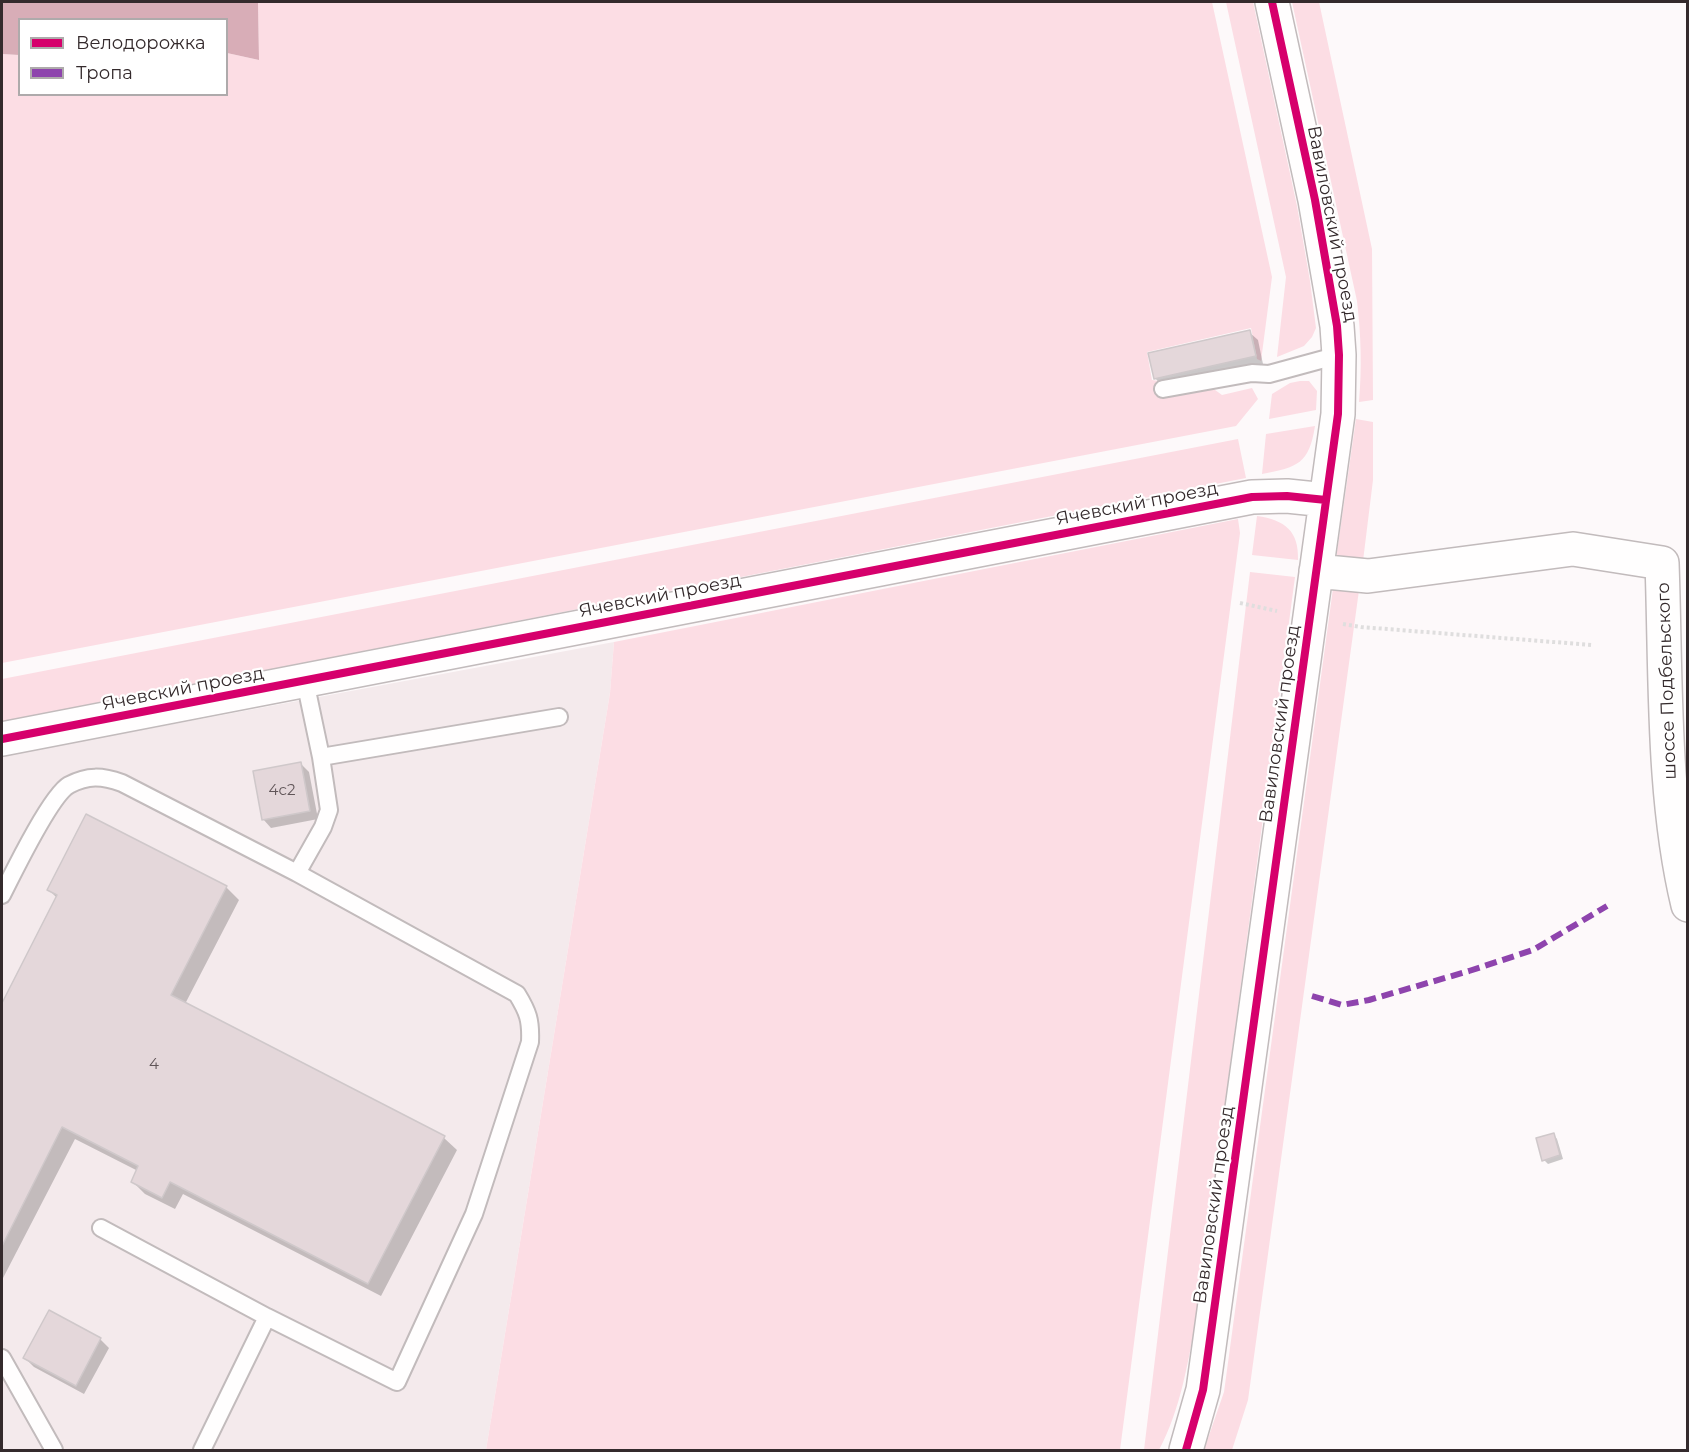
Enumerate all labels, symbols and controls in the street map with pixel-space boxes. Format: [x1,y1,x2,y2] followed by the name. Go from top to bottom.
[18,18,228,96] legend
[76,32,205,54] text: Велодорожка
[76,62,133,84] text: Тропа
[1302,124,1362,324] street label: Вавиловский проезд
[1054,478,1220,530] street label: Ячевский проезд
[577,570,743,622] street label: Ячевский проезд
[1653,582,1681,780] street label: шоссе Подбельского
[1255,624,1305,824] street label: Вавиловский проезд
[100,663,266,715] street label: Ячевский проезд
[269,782,295,800] house number: 4с2
[149,1056,159,1074] house number: 4
[1189,1105,1239,1305] street label: Вавиловский проезд

